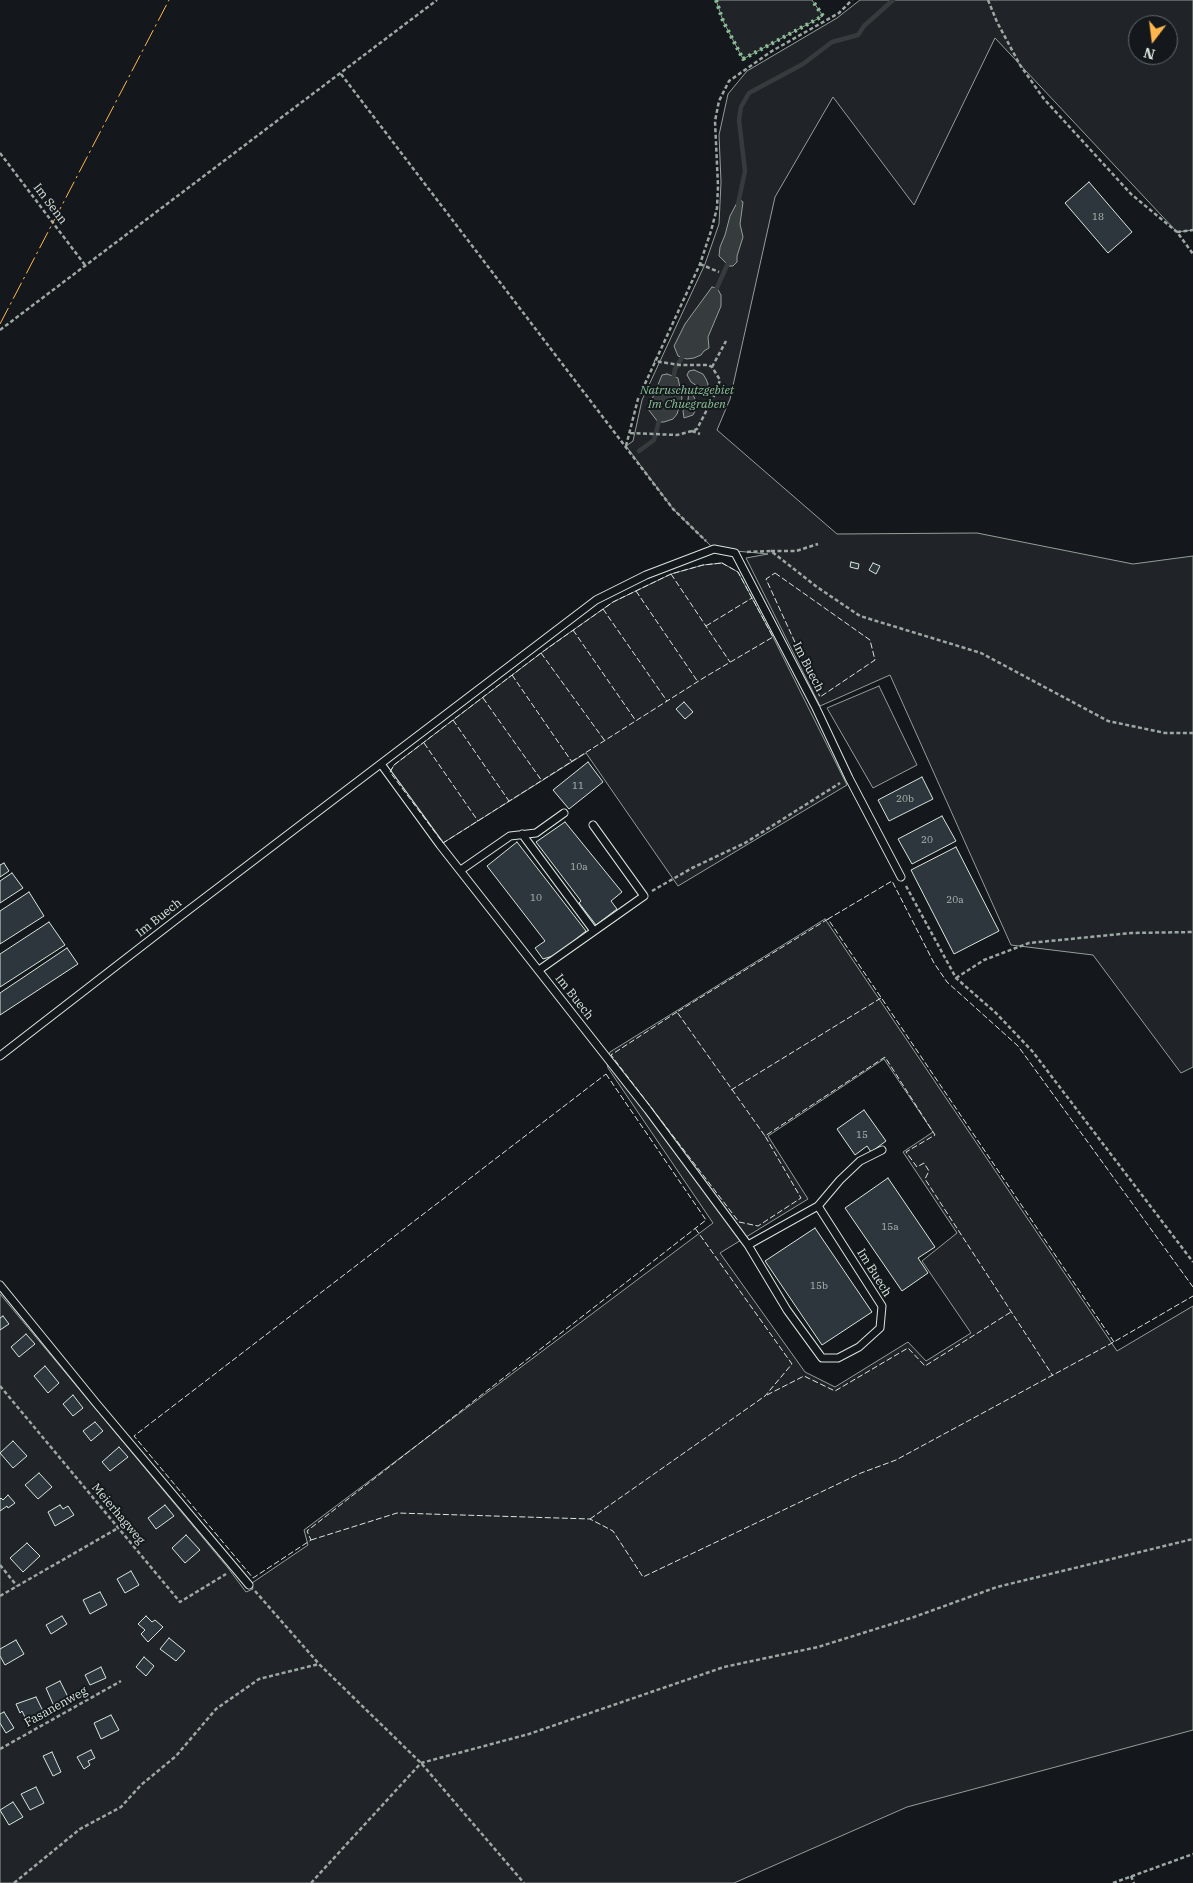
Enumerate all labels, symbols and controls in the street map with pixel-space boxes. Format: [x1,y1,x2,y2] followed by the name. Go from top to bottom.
[1128,15,1178,65] north arrow
[1142,43,1157,64] text: N
[30,181,70,227] street label: Im Senn
[1092,211,1104,223] house number: 18
[640,384,734,412] park label: Natruschutzgebiet Im Chuegraben
[789,640,827,694] street label: Im Buech
[572,780,584,792] house number: 11
[896,793,914,805] house number: 20b
[921,834,933,846] house number: 20
[570,861,588,873] house number: 10a
[530,892,542,904] house number: 10
[946,894,964,906] house number: 20a
[133,896,185,940] street label: Im Buech
[552,971,596,1023] street label: Im Buech
[856,1129,868,1141] house number: 15
[881,1221,899,1233] house number: 15a
[854,1246,894,1300] street label: Im Buech
[810,1280,828,1292] house number: 15b
[88,1481,148,1547] street label: Meierhagweg
[22,1684,90,1730] street label: Fasanenweg

